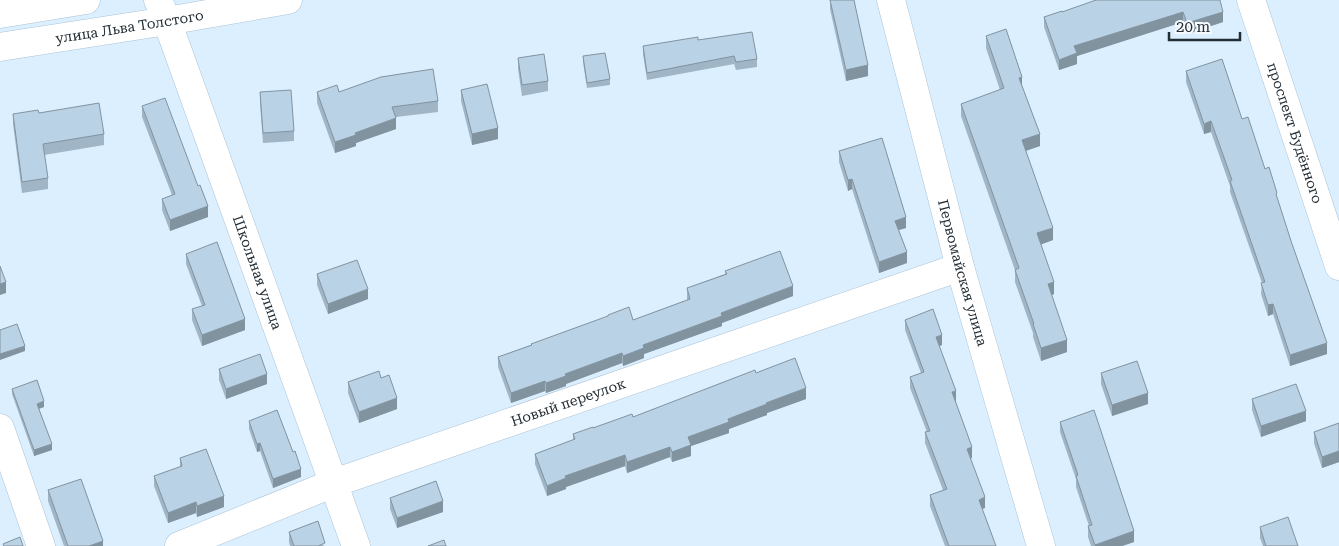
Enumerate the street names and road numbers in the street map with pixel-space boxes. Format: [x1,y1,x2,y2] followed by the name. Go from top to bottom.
[54,7,205,46] street label: улица Льва Толстого
[1264,60,1326,205] street label: проспект Будённого
[935,198,991,348] street label: Первомайская улица
[230,213,286,332] street label: Школьная улица
[509,375,628,429] street label: Новый переулок

